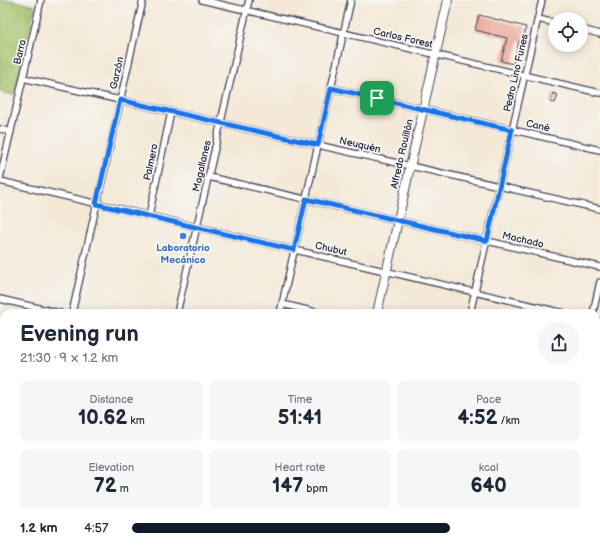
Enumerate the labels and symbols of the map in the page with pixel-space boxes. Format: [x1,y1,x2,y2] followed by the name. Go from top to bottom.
[372,25,434,51] street label: Carlos Forest
[501,33,531,113] street label: Pedro Lino Funes
[11,38,29,66] street label: Barra
[107,55,127,90] street label: Garzón
[360,81,394,115] pin
[525,117,551,135] street label: Cané
[388,118,416,190] street label: Alfredo Rouillón
[338,134,382,156] street label: Neuquén
[190,139,214,193] street label: Magallanes
[141,142,161,181] street label: Palmero
[501,229,545,251] street label: Machado
[178,231,188,241] marker: Laboratorio Mecánico
[314,240,348,258] street label: Chubut
[156,242,210,266] place label: Laboratorio Mecánico

